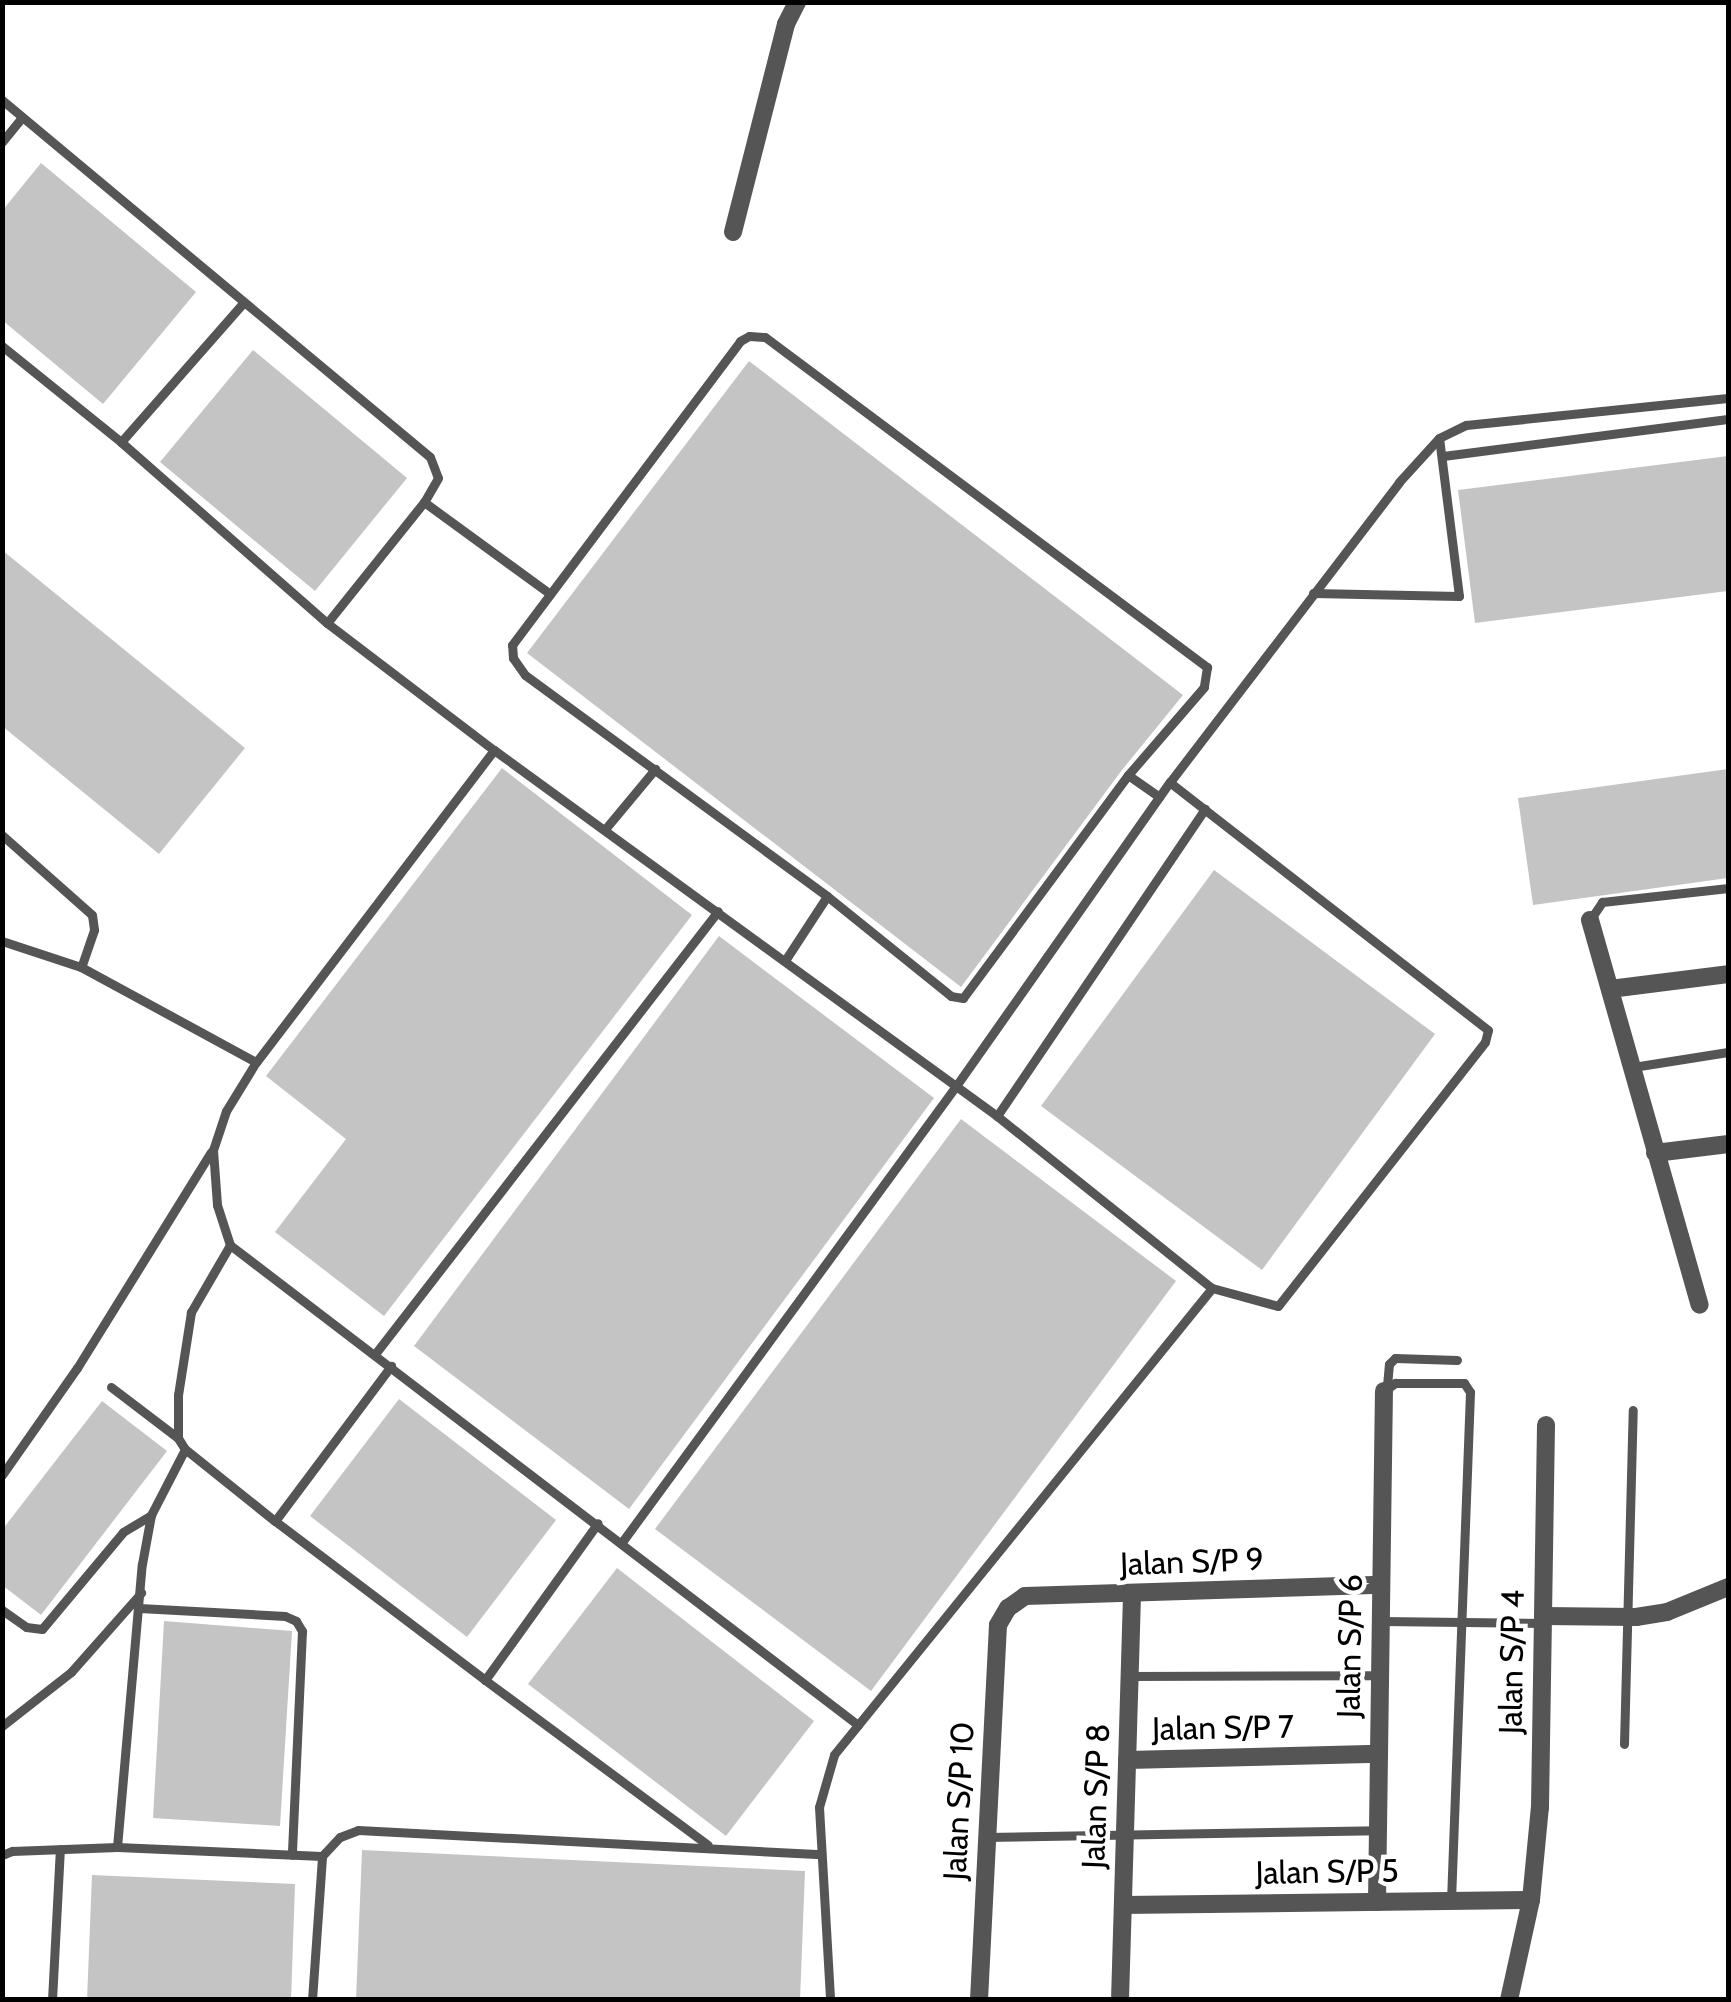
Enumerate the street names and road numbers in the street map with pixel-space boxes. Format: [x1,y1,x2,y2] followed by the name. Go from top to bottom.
[1119,1540,1265,1584] street label: Jalan S/P 9
[1330,1574,1370,1718] street label: Jalan S/P 6
[1492,1590,1532,1734] street label: Jalan S/P 4
[1152,1708,1294,1748] street label: Jalan S/P 7
[936,1721,982,1881] street label: Jalan S/P 10
[1074,1723,1118,1869] street label: Jalan S/P 8
[1255,1852,1399,1892] street label: Jalan S/P 5

